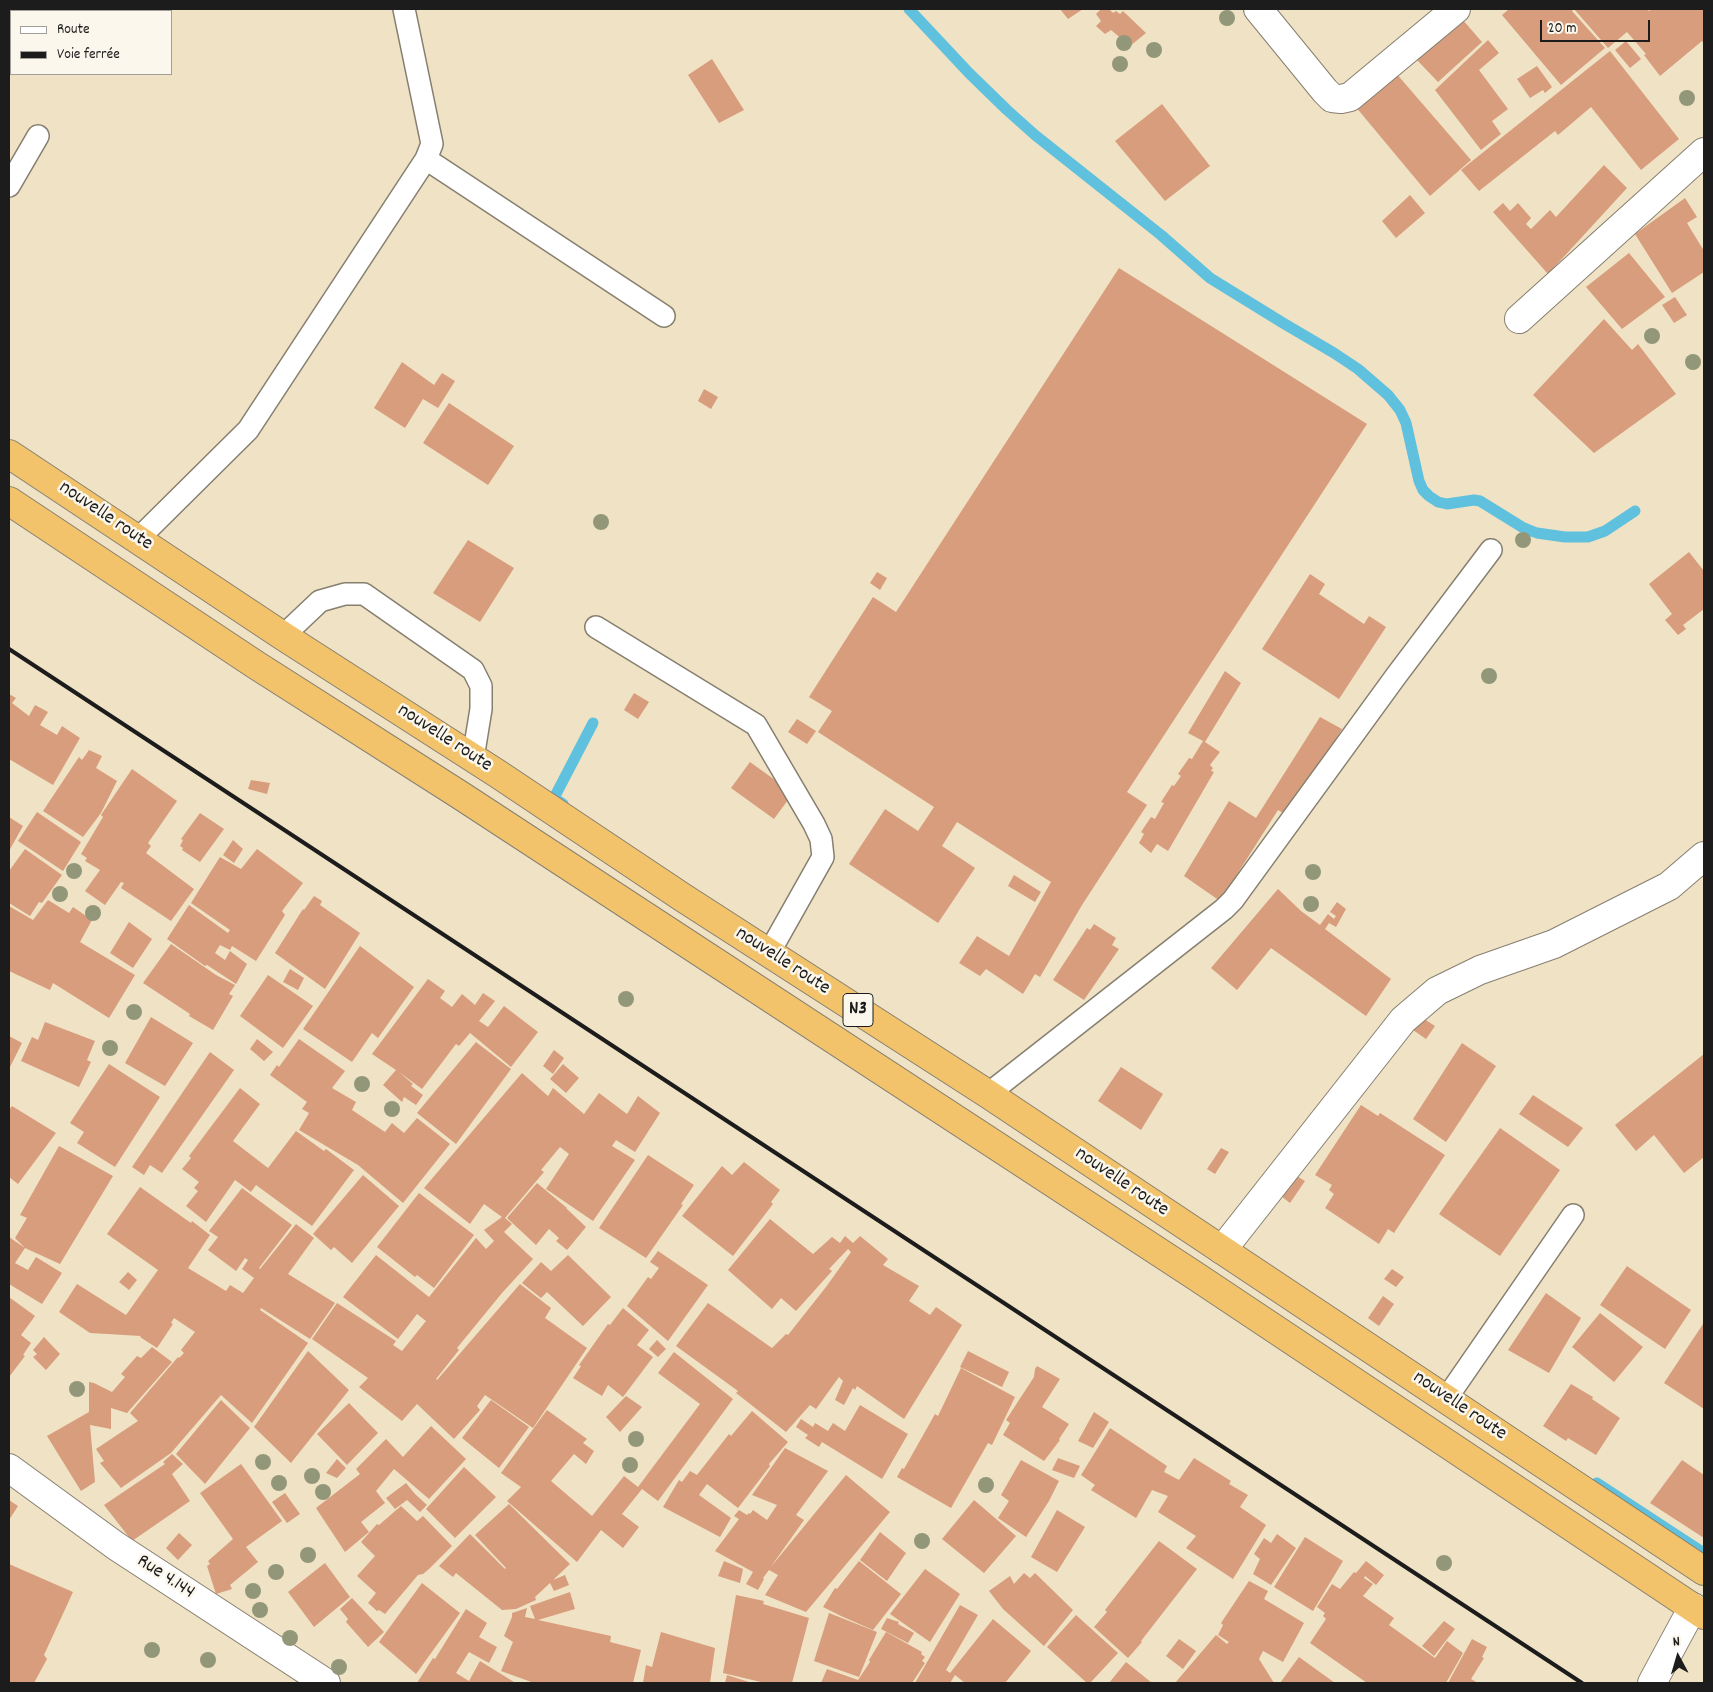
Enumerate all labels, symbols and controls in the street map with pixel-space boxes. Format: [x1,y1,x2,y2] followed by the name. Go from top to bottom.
[10,10,172,75] legend
[1543,10,1653,42] scale bar
[1548,18,1576,40] text: 20 m
[57,19,90,41] text: Route
[57,44,120,66] text: Voie ferrée
[54,477,156,557] street label: nouvelle route
[392,700,496,778] street label: nouvelle route
[730,923,834,1001] street label: nouvelle route
[843,994,873,1026] road number: N3
[1070,1143,1172,1223] street label: nouvelle route
[1408,1367,1510,1447] street label: nouvelle route
[131,1550,199,1606] street label: Rue 4.144
[1653,1632,1703,1682] north arrow
[1672,1632,1681,1652] text: N

